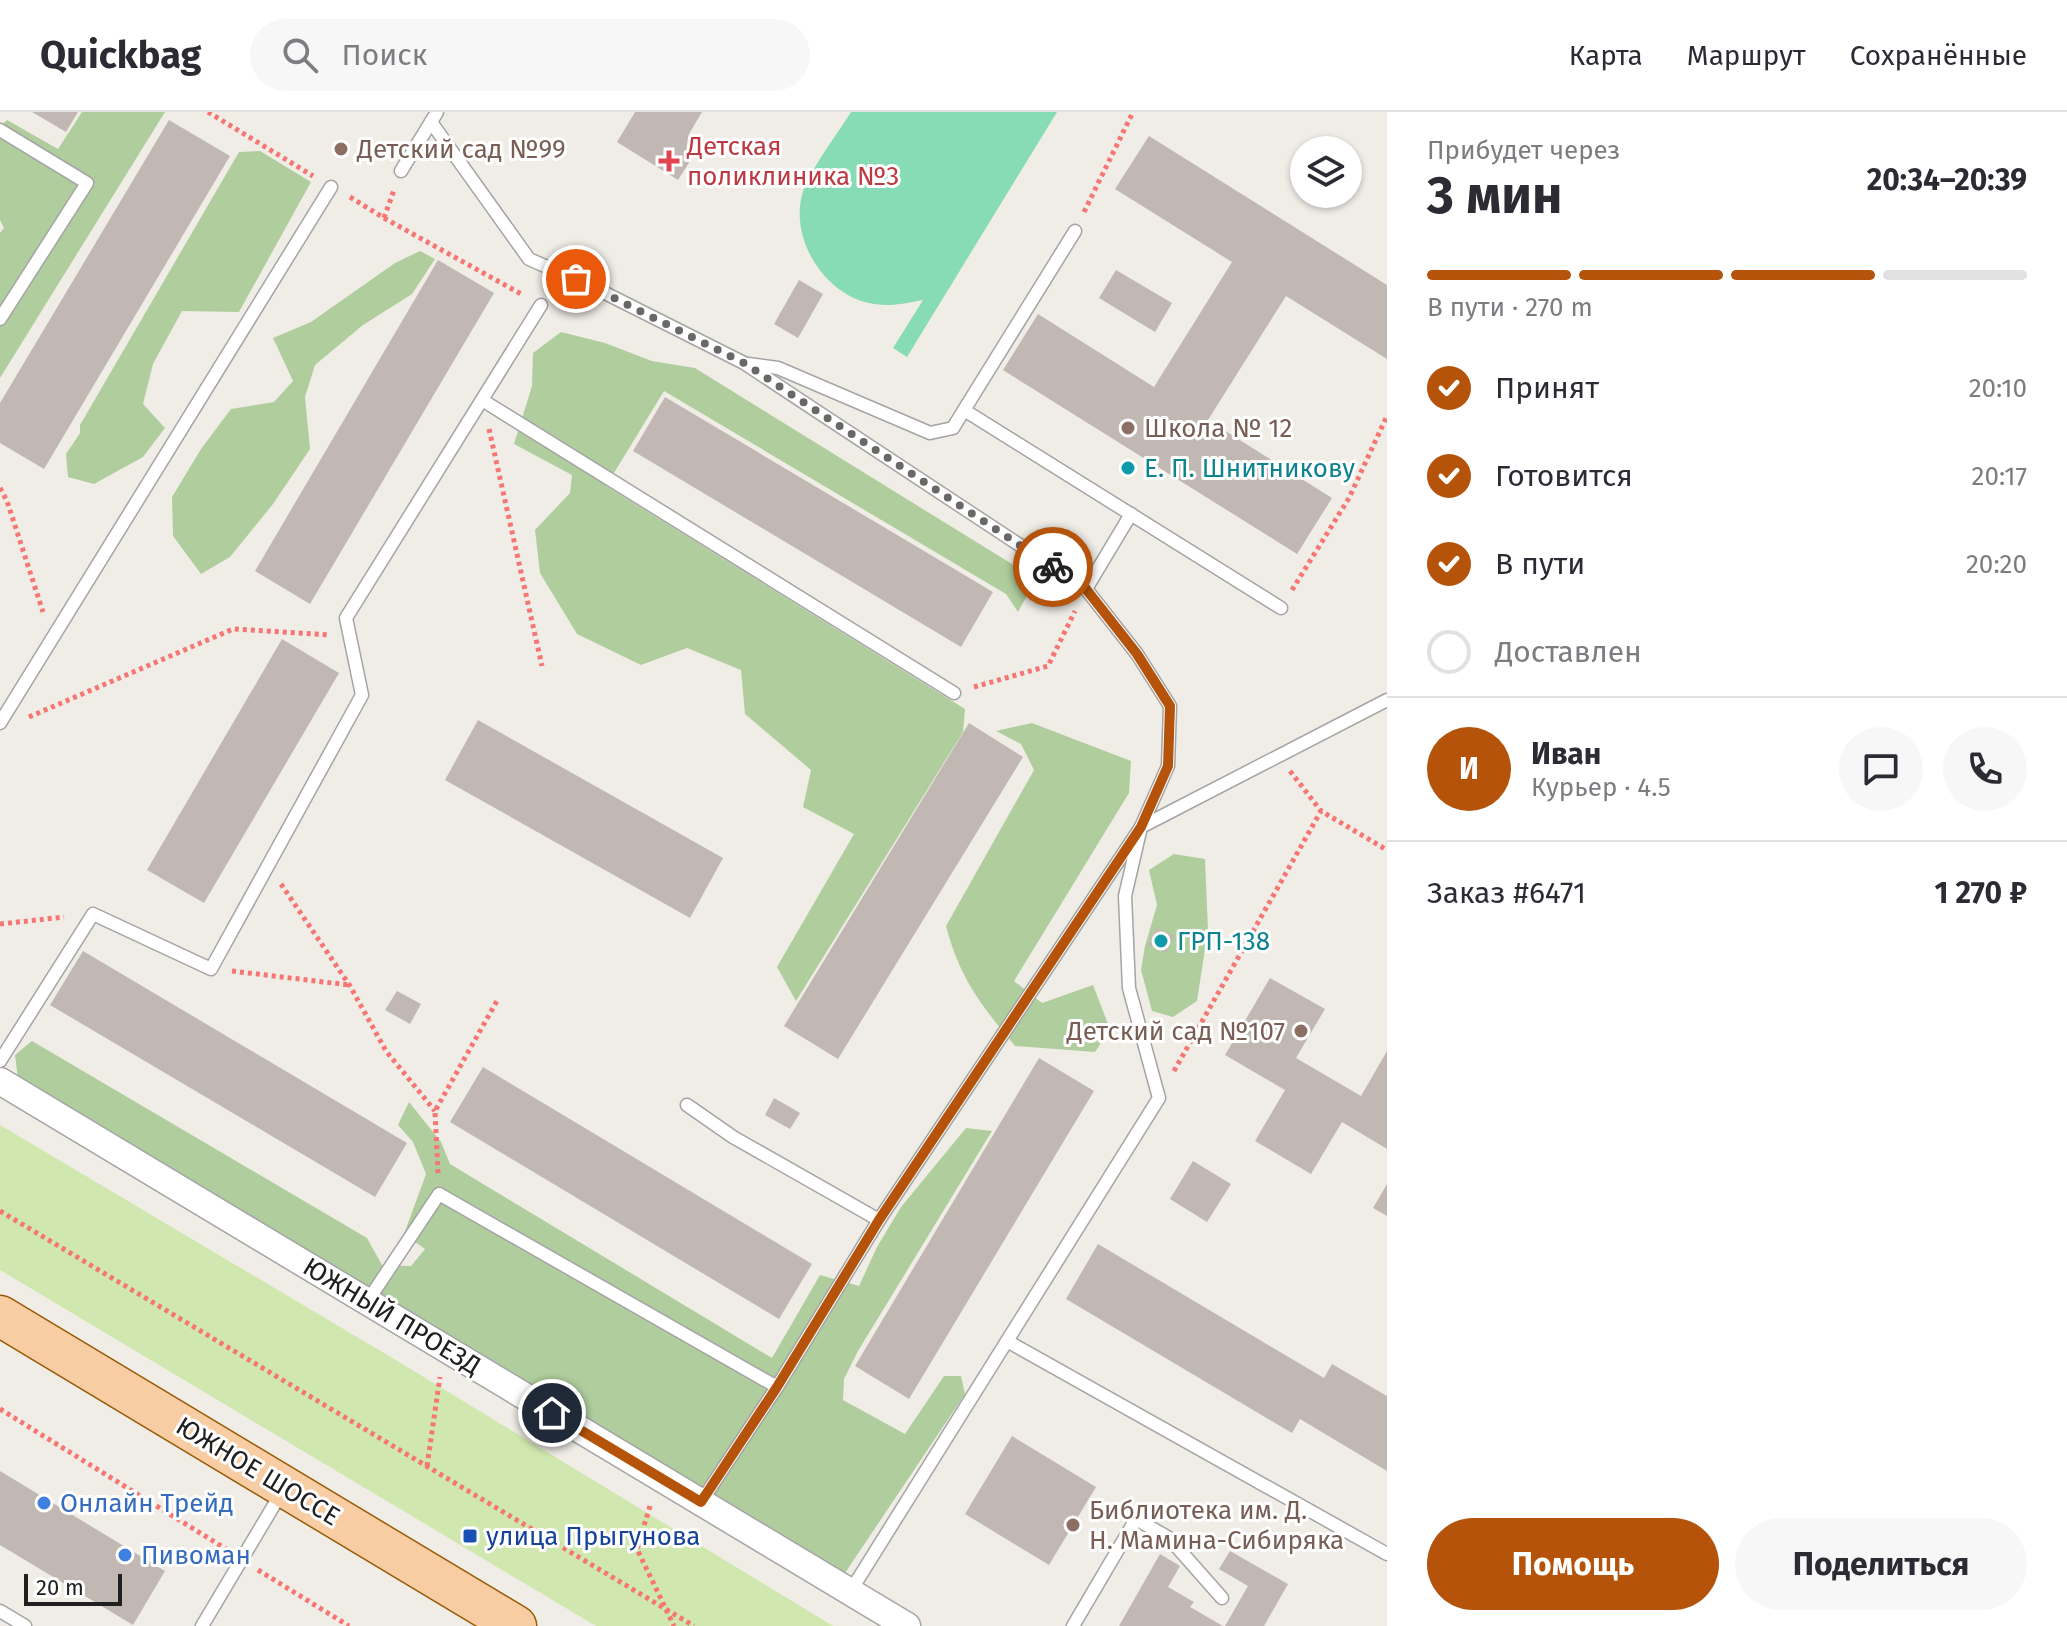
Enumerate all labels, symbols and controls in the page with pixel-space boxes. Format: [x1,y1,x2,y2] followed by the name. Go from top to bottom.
[250,19,810,91] search box
[40,32,202,78] text: Quickbag
[278,33,322,77] icon: search
[342,37,427,73] text: Поиск
[1569,39,1643,72] text: Карта
[1687,39,1806,72] text: Маршрут
[1850,39,2027,72] text: Сохранённые
[686,131,899,192] place label: Детская поликлиника №3
[356,134,566,165] place label: Детский сад №99
[1427,135,1620,166] text: Прибудет через
[1290,136,1362,208] map controls
[1290,136,1362,208] button: layers
[332,140,350,158] marker: Детский сад №99
[658,150,680,172] marker: Детская поликлиника №3
[1867,162,2027,198] text: 20:34–20:39
[1427,164,1563,227] text: 3 мин
[542,245,610,313] pin
[554,257,598,301] icon: bag
[1427,292,1593,323] text: В пути · 270 m
[1427,366,1471,410] icon: check
[1495,370,1599,406] text: Принят
[1969,373,2027,404] text: 20:10
[1144,413,1292,444] place label: Школа № 12
[1119,419,1137,437] marker: Школа № 12
[1144,453,1355,484] place label: Е. П. Шнитникову
[1427,454,1471,498] icon: check
[1495,458,1633,494] text: Готовится
[1119,459,1137,477] marker: Е. П. Шнитникову
[1972,461,2027,492] text: 20:17
[1013,527,1093,607] courier
[1427,542,1471,586] icon: check
[1031,545,1075,589] icon: bike
[1495,546,1585,582] text: В пути
[1966,549,2027,580] text: 20:20
[1495,634,1642,670] text: Доставлен
[1839,727,1923,811] button: chat
[1943,727,2027,811] button: phone
[1531,736,1601,772] text: Иван
[1459,751,1479,787] text: И
[1531,772,1671,803] text: Курьер · 4.5
[1427,875,1586,911] text: Заказ #6471
[1935,875,2027,911] text: 1 270 ₽
[1177,926,1270,957] place label: ГРП-138
[1152,932,1170,950] marker: ГРП-138
[1066,1016,1285,1047] place label: Детский сад №107
[1292,1022,1310,1040] marker: Детский сад №107
[297,1251,486,1382] street label: ЮЖНЫЙ ПРОЕЗД
[518,1379,586,1447] pin
[530,1391,574,1435] icon: home
[170,1410,345,1532] street label: ЮЖНОЕ ШОССЕ
[60,1488,234,1519] place label: Онлайн Трейд
[35,1494,53,1512] marker: Онлайн Трейд
[1089,1495,1344,1556] place label: Библиотека им. Д. Н. Мамина-Сибиряка
[1064,1516,1082,1534] marker: Библиотека им. Д. Н. Мамина-Сибиряка
[1427,1518,1719,1610] button: Помощь
[1735,1518,2027,1610] button: Поделиться
[486,1521,701,1552] place label: улица Прыгунова
[461,1527,479,1545] marker: улица Прыгунова
[141,1540,251,1571] place label: Пивоман
[116,1546,134,1564] marker: Пивоман
[24,1570,122,1606] scale bar
[36,1574,84,1601] text: 20 m

